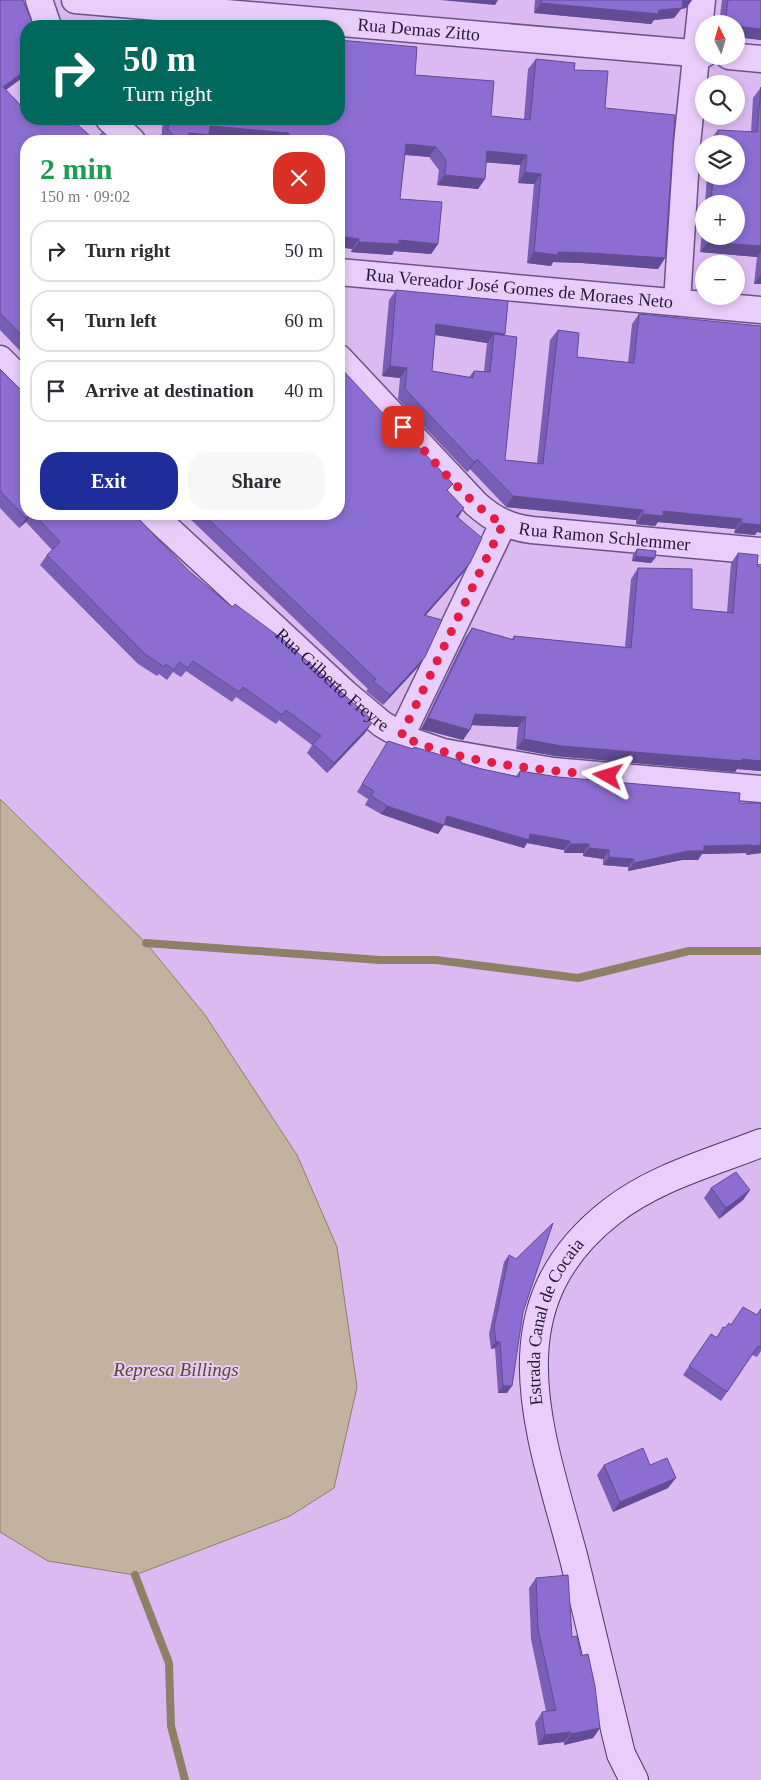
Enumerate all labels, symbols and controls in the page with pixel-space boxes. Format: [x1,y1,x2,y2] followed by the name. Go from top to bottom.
[357,14,481,45] street label: Rua Demas Zitto
[695,15,745,65] north arrow
[695,15,745,305] map controls
[40,40,105,105] icon: right
[123,40,196,79] text: 50 m
[695,75,745,125] button: search
[123,81,212,106] text: Turn right
[695,135,745,185] button: layers
[40,152,113,185] text: 2 min
[273,152,325,204] button: close
[40,188,130,205] text: 150 m · 09:02
[695,195,745,245] button: +
[42,237,70,265] icon: right
[85,240,170,261] text: Turn right
[284,240,323,261] text: 50 m
[695,255,745,305] button: −
[365,264,674,312] street label: Rua Vereador José Gomes de Moraes Neto
[42,307,70,335] icon: left
[85,310,157,331] text: Turn left
[284,310,323,331] text: 60 m
[42,377,70,405] icon: arrive
[85,380,254,401] text: Arrive at destination
[284,380,323,401] text: 40 m
[382,406,424,448] pin
[389,413,417,441] icon: arrive
[40,452,178,510] button: Exit
[188,452,325,510] button: Share
[517,518,691,554] street label: Rua Ramon Schlemmer
[272,624,392,736] street label: Rua Gilberto Freyre
[581,749,633,801] position arrow
[524,1234,588,1407] street label: Estrada Canal de Cocaia
[112,1359,239,1380] water label: Represa Billings

